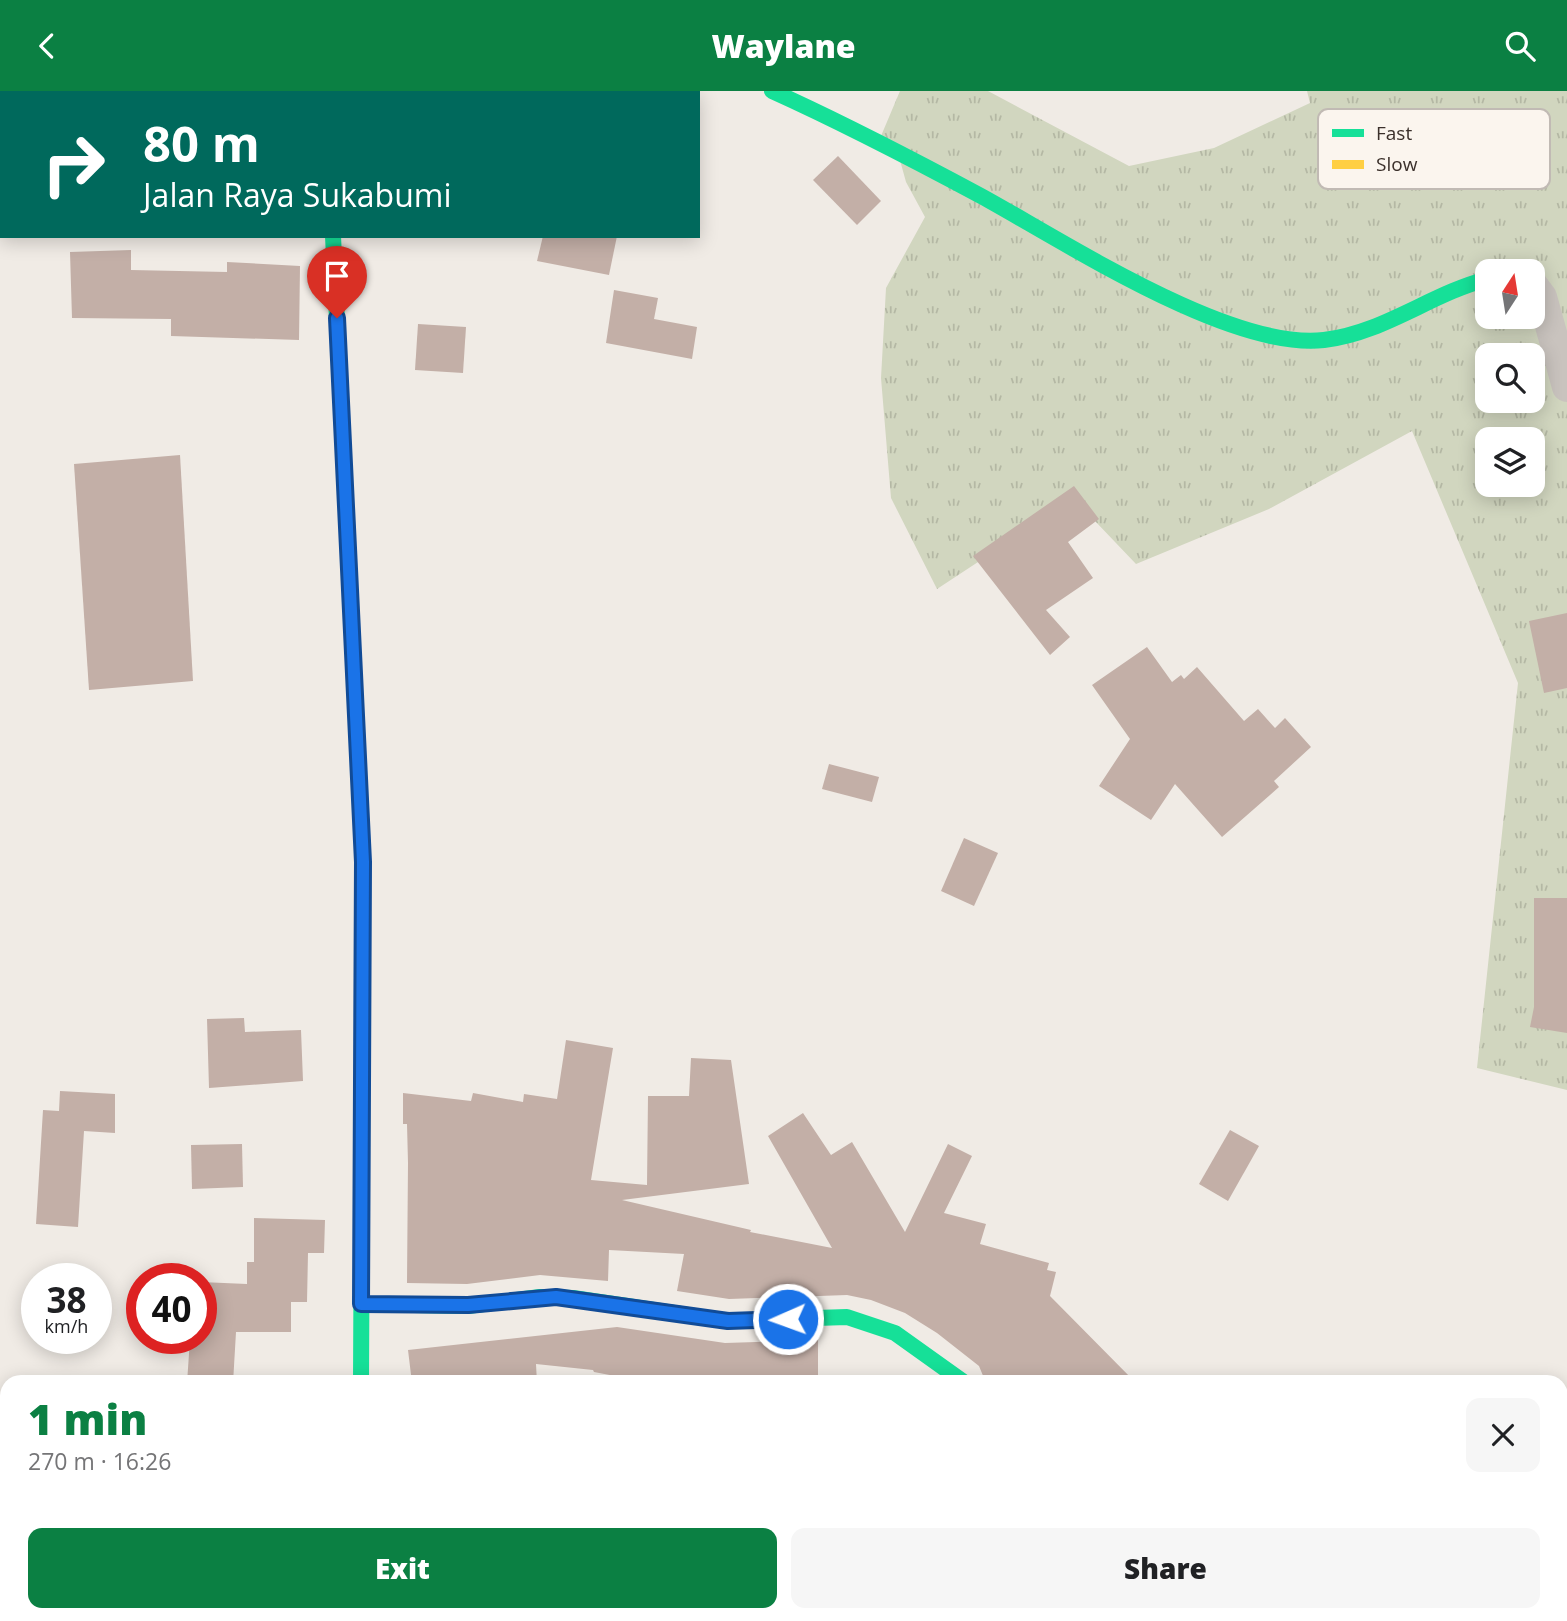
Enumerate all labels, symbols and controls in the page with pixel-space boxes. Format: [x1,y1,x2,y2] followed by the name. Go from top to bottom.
[711,24,856,67] text: Waylane
[28,27,66,65] icon: back
[1501,27,1539,65] icon: search
[1318,109,1550,189] legend
[143,110,260,176] text: 80 m
[28,119,119,210] icon: right
[1376,120,1412,146] text: Fast
[1376,151,1418,177] text: Slow
[143,173,452,216] text: Jalan Raya Sukabumi
[307,246,367,318] pin
[318,257,356,295] icon: arrive
[1475,259,1545,329] north arrow
[1475,259,1545,497] map controls
[1475,343,1545,413] button: search
[1475,427,1545,497] button: layers
[126,1263,217,1354] speed limit sign: 40
[46,1276,87,1323] text: 38
[751,1282,825,1356] position arrow
[45,1314,88,1338] text: km/h
[28,1390,147,1447] text: 1 min
[1466,1398,1540,1472] button: close
[28,1445,171,1477] text: 270 m · 16:26
[28,1528,777,1608] button: Exit
[791,1528,1540,1608] button: Share

